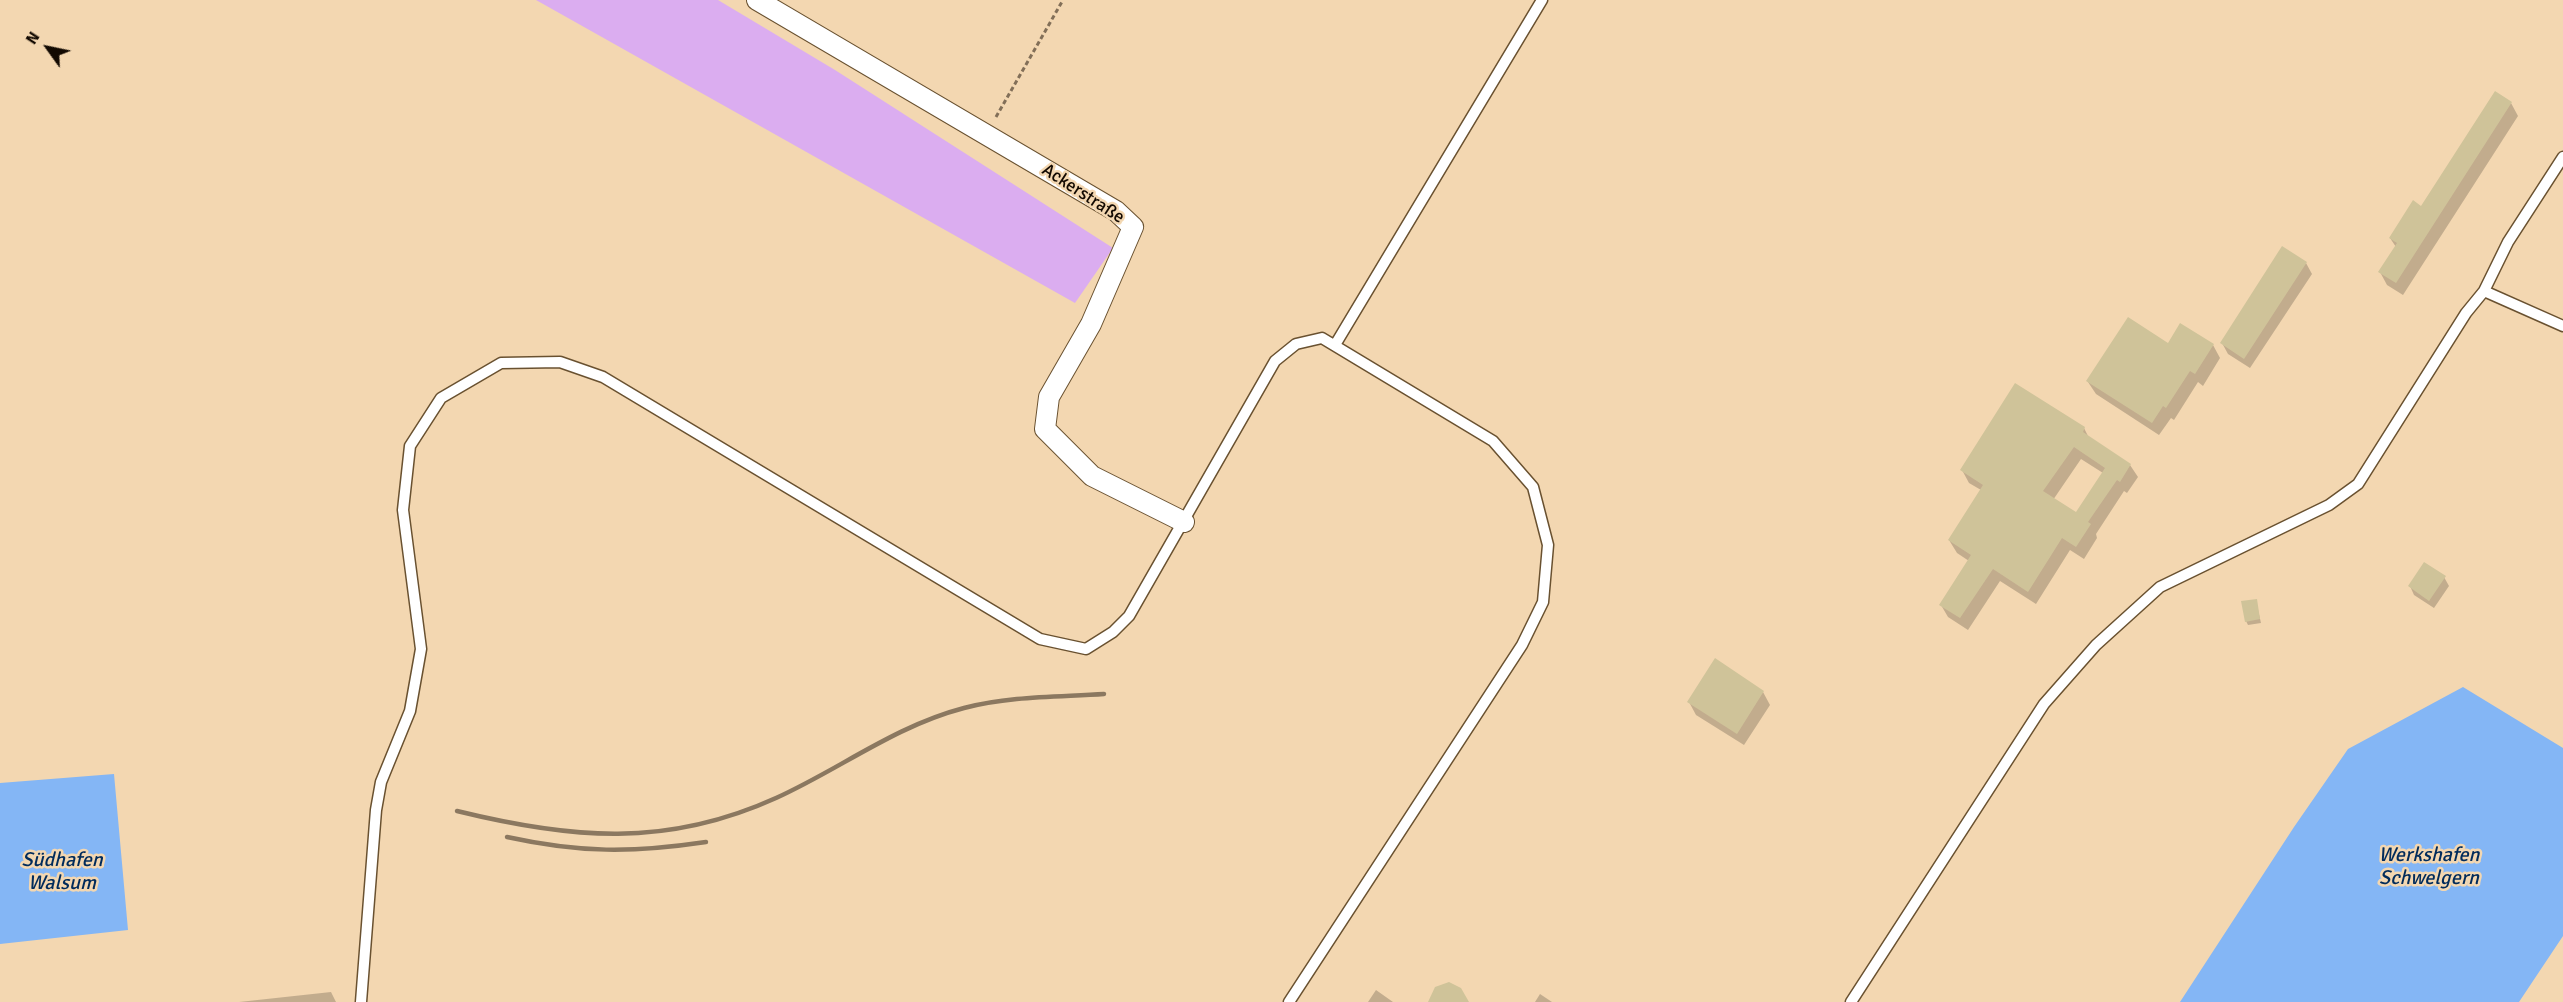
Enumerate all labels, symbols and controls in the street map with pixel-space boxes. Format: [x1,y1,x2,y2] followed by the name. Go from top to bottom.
[18,18,78,78] north arrow
[21,28,44,48] text: N
[1038,159,1128,229] street label: Ackerstraße
[2379,844,2479,891] water label: Werkshafen Schwelgern
[21,849,103,896] water label: Südhafen Walsum

